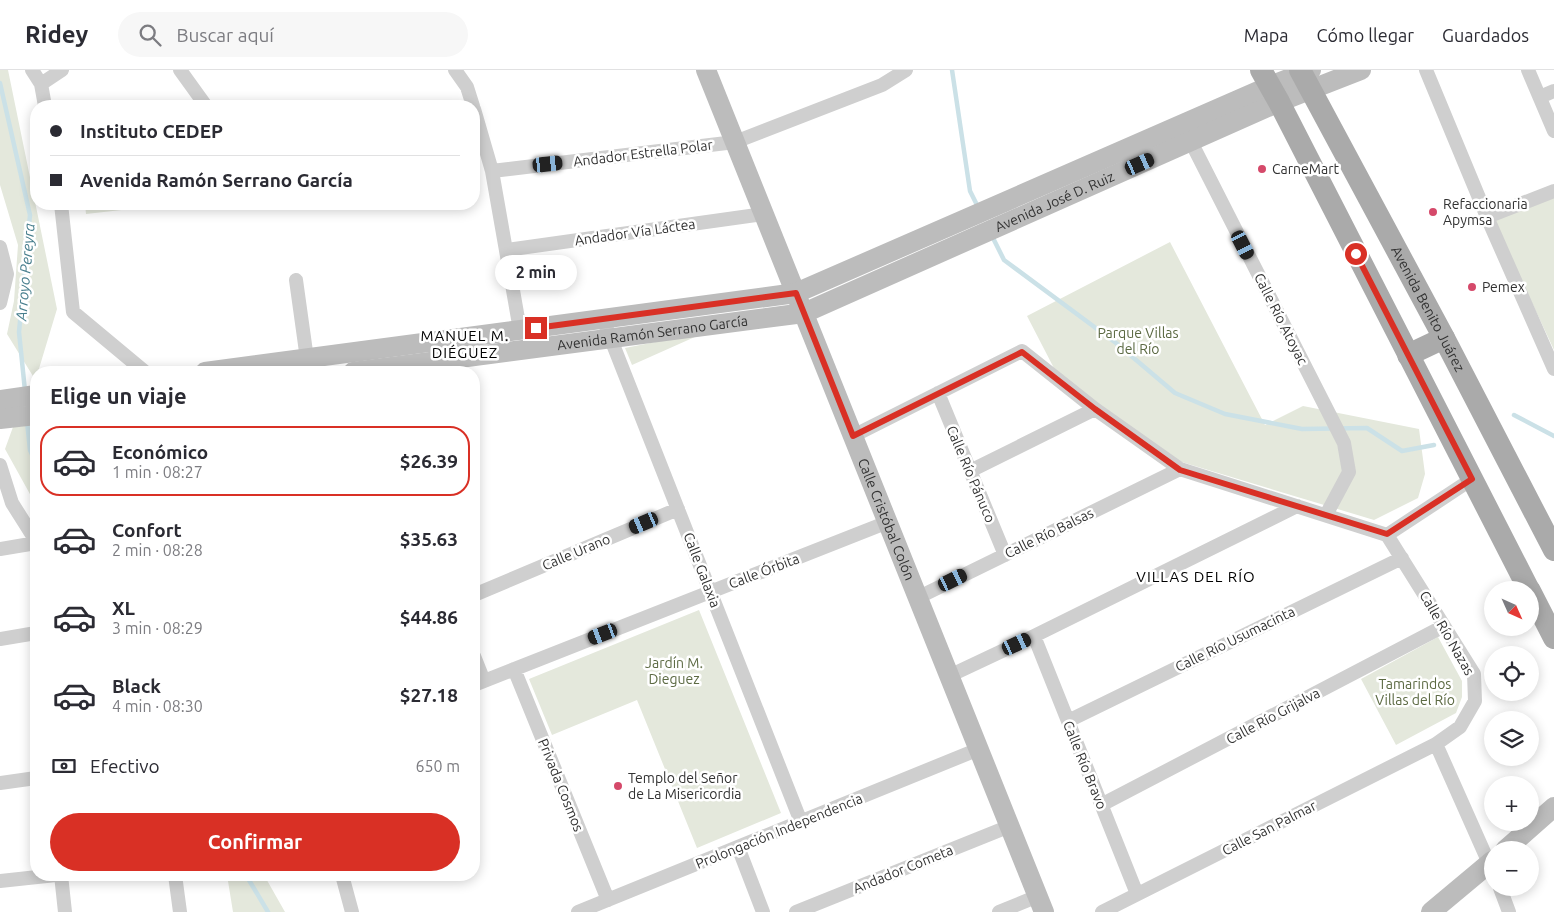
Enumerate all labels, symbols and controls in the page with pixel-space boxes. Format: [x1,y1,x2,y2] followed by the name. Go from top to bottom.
[118,12,468,57] search box
[25,21,88,48] text: Ridey
[136,21,164,49] icon: search
[176,24,274,46] text: Buscar aquí
[1244,25,1289,45] text: Mapa
[1317,25,1414,45] text: Cómo llegar
[1442,25,1529,45] text: Guardados
[80,120,223,142] text: Instituto CEDEP
[572,136,714,169] street label: Andador Estrella Polar
[1123,151,1156,177] car
[532,155,563,173] car
[1272,161,1339,177] place label: CarneMart
[1256,163,1268,175] marker: CarneMart
[993,168,1116,235] street label: Avenida José D. Ruiz
[80,169,353,191] text: Avenida Ramón Serrano García
[1443,196,1528,228] place label: Refaccionaria Apymsa
[1427,206,1439,218] marker: Refaccionaria Apymsa
[574,216,696,248] street label: Andador Vía Láctea
[12,222,38,323] water label: Arroyo Pereyra
[1229,228,1256,262] car
[1345,243,1367,265] route start
[1388,243,1468,374] street label: Avenida Benito Juárez
[495,256,577,290] callout: 2 min
[516,263,556,281] text: 2 min
[1251,270,1311,368] street label: Calle Río Atoyac
[1482,279,1525,295] place label: Pemex
[1466,281,1478,293] marker: Pemex
[556,312,749,353] street label: Avenida Ramón Serrano García
[525,317,547,339] route end
[1097,325,1179,357] park label: Parque Villas del Río
[421,327,509,361] district label: MANUEL M. DIÉGUEZ
[50,383,187,408] text: Elige un viaje
[943,423,999,525] street label: Calle Río Pánuco
[52,439,97,484] icon: car
[112,441,208,463] text: Económico
[400,450,458,472] text: $26.39
[855,456,918,583] street label: Calle Cristóbal Colón
[112,463,203,481] text: 1 min · 08:27
[1002,505,1096,561] street label: Calle Río Balsas
[627,510,660,536] car
[52,517,97,562] icon: car
[112,519,182,541] text: Confort
[400,528,458,550] text: $35.63
[680,530,724,610] street label: Calle Galaxia
[540,531,612,573] street label: Calle Urano
[112,541,203,559] text: 2 min · 08:28
[726,549,802,592] street label: Calle Órbita
[936,567,969,593] car
[1136,568,1256,585] district label: VILLAS DEL RÍO
[1484,581,1539,636] north arrow
[1484,581,1539,896] map controls
[1416,588,1478,678] street label: Calle Río Nazas
[52,595,97,640] icon: car
[112,597,135,619] text: XL
[1173,603,1297,675] street label: Calle Río Usumacinta
[400,606,458,628] text: $44.86
[112,619,203,637] text: 3 min · 08:29
[586,622,619,646] car
[1000,631,1033,657] car
[1484,646,1539,701] button: locate
[645,655,703,687] park label: Jardín M. Dieguez
[52,673,97,718] icon: car
[112,675,161,697] text: Black
[1375,676,1455,708] park label: Tamarindos Villas del Río
[400,684,458,706] text: $27.18
[1223,685,1323,747] street label: Calle Río Grijalva
[112,697,203,715] text: 4 min · 08:30
[1484,711,1539,766] button: layers
[1060,718,1110,812] street label: Calle Río Bravo
[535,736,587,834] street label: Privada Cosmos
[50,752,78,780] icon: cash
[90,755,160,777] text: Efectivo
[415,757,460,775] text: 650 m
[628,770,741,802] place label: Templo del Señor de La Misericordia
[1484,776,1539,831] button: +
[612,780,624,792] marker: Templo del Señor de La Misericordia
[693,790,865,872] street label: Prolongación Independencia
[1219,797,1319,859] street label: Calle San Palmar
[50,813,460,871] button: Confirmar
[1484,841,1539,896] button: −
[851,842,955,896] street label: Andador Cometa

